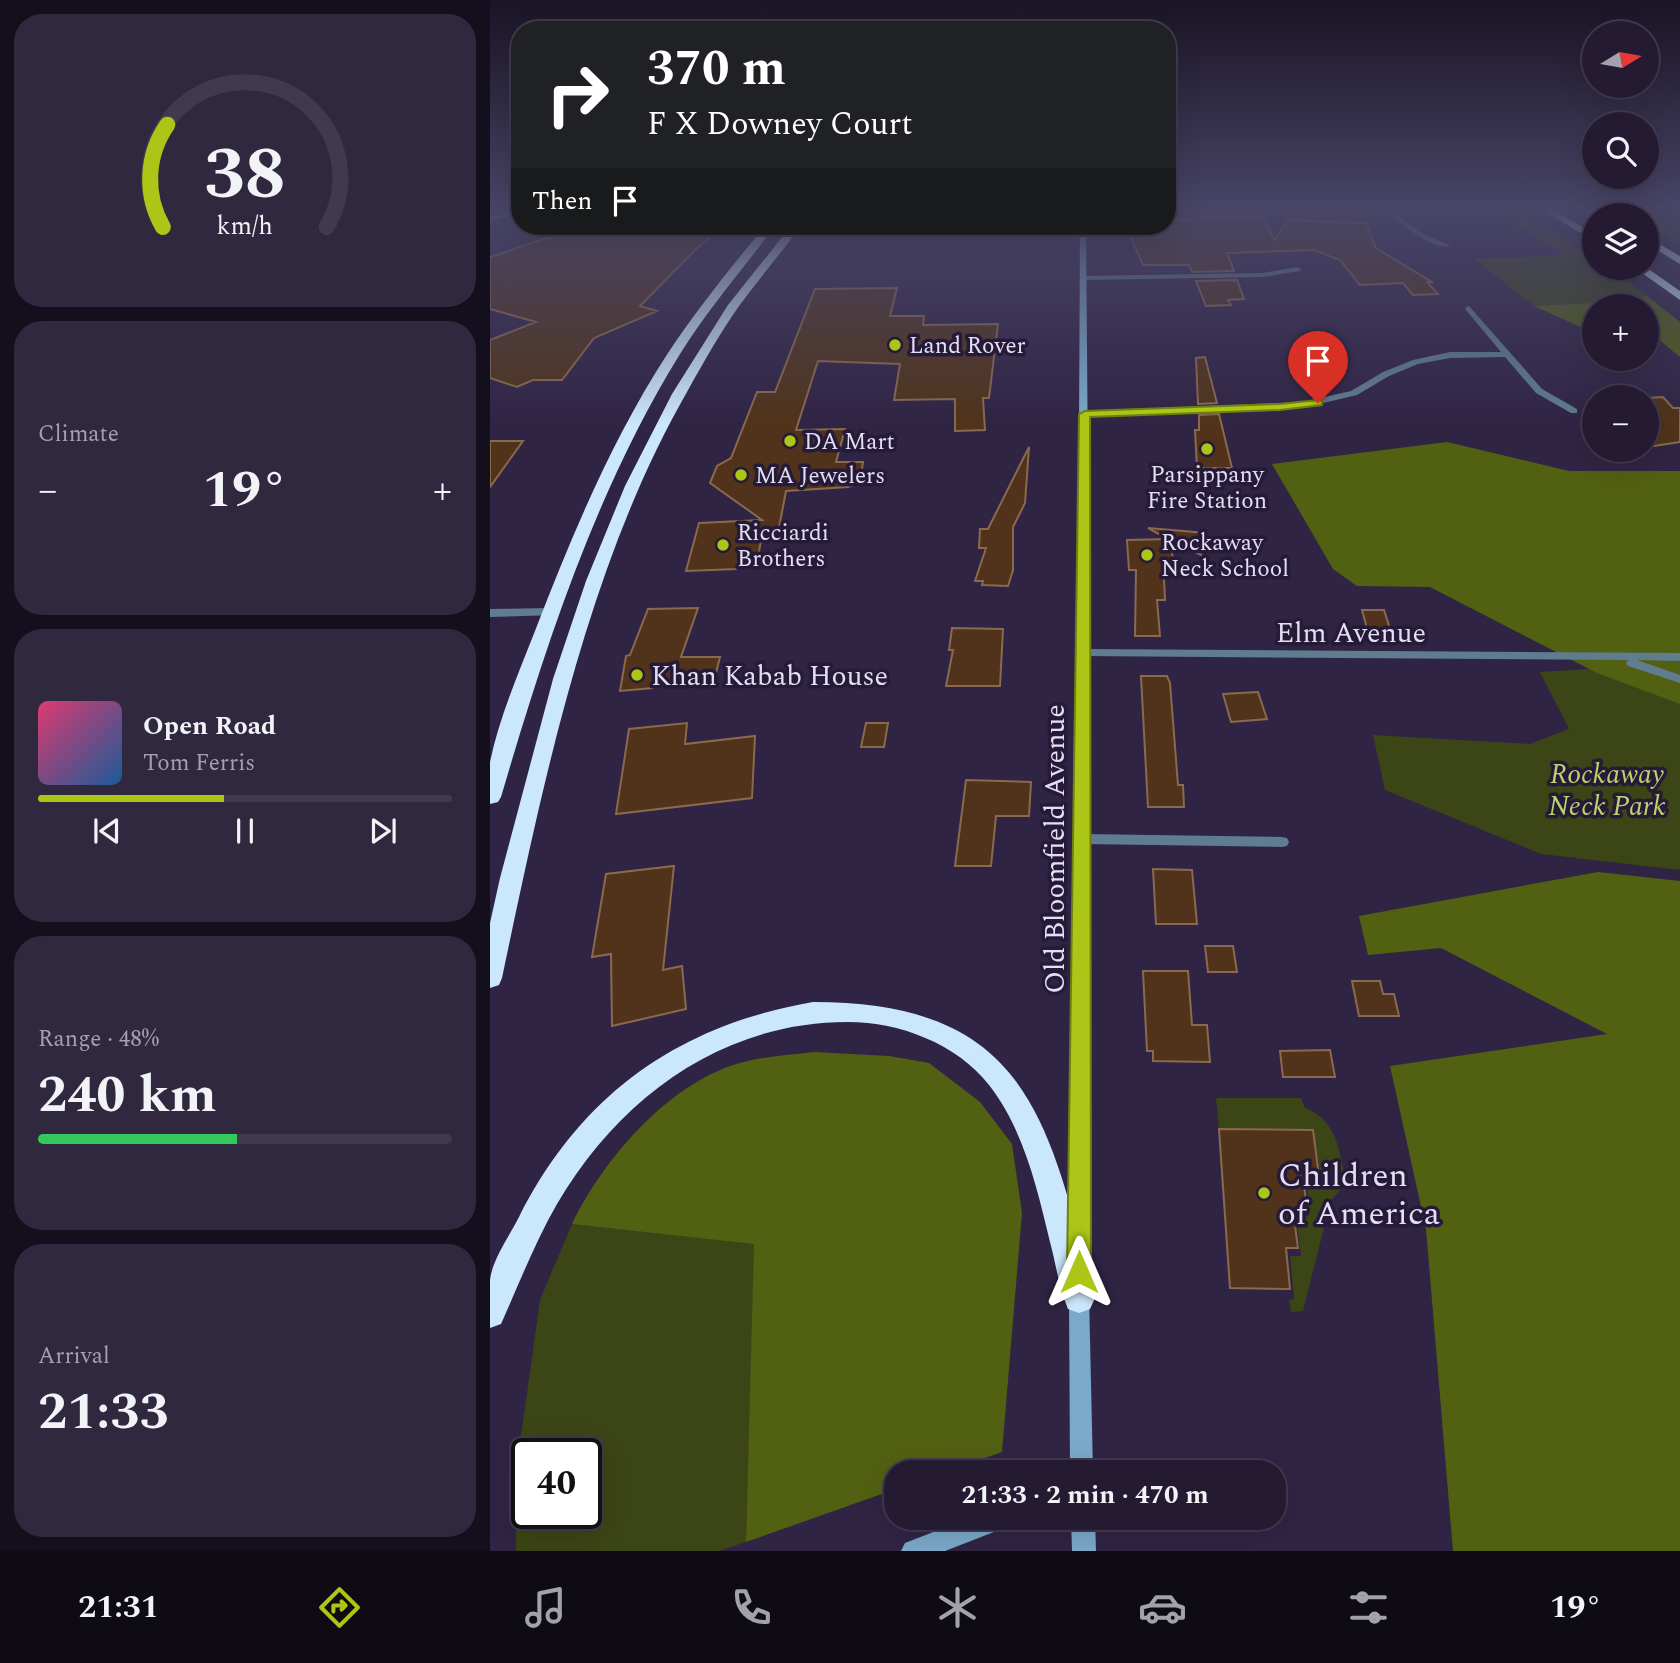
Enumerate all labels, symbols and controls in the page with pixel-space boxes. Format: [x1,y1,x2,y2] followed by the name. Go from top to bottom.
[1582,21,1659,98] north arrow
[1582,21,1659,462] map controls
[647,32,786,107] text: 370 m
[532,49,623,140] icon: right
[647,100,912,149] text: F X Downey Court
[1582,112,1659,189] button: search
[204,120,286,231] text: 38
[532,181,592,221] text: Then
[606,182,644,220] icon: arrive
[1582,203,1659,280] button: layers
[217,208,273,246] text: km/h
[1582,294,1659,371] button: +
[909,329,1026,364] place label: Land Rover
[1288,331,1348,403] pin
[887,337,903,353] marker: Land Rover
[1299,342,1337,380] icon: arrive
[1582,385,1659,462] button: −
[38,417,119,452] text: Climate
[804,425,895,460] place label: DA Mart
[782,433,798,449] marker: DA Mart
[1199,441,1215,457] marker: Parsippany Fire Station
[203,451,287,530] text: 19°
[1147,458,1267,519] place label: Parsippany Fire Station
[755,459,885,494] place label: MA Jewelers
[38,462,57,520] text: −
[433,462,452,520] text: +
[733,467,749,483] marker: MA Jewelers
[737,516,829,577] place label: Ricciardi Brothers
[1161,526,1289,587] place label: Rockaway Neck School
[715,537,731,553] marker: Ricciardi Brothers
[1139,547,1155,563] marker: Rockaway Neck School
[1276,612,1426,655] street label: Elm Avenue
[651,655,888,698] place label: Khan Kabab House
[629,667,645,683] marker: Khan Kabab House
[1034,704,1077,994] street label: Old Bloomfield Avenue
[143,706,276,746] text: Open Road
[143,746,255,781] text: Tom Ferris
[1548,753,1666,828] park label: Rockaway Neck Park
[88,812,126,850] icon: previous
[226,812,264,850] icon: pause
[364,812,402,850] icon: next
[38,1022,159,1057] text: Range · 48%
[38,1056,217,1135] text: 240 km
[1278,1151,1440,1239] place label: Children of America
[1256,1185,1272,1201] marker: Children of America
[1042,1235,1116,1309] position arrow
[38,1339,110,1374] text: Arrival
[38,1373,169,1452] text: 21:33
[511,1438,602,1529] speed limit sign: 40
[961,1475,1209,1515] text: 21:33 · 2 min · 470 m
[78,1583,159,1632] text: 21:31
[315,1583,364,1632] icon: directions
[521,1583,570,1632] icon: music
[727,1583,776,1632] icon: phone
[933,1583,982,1632] icon: climate
[1138,1583,1187,1632] icon: car
[1344,1583,1393,1632] icon: filters
[1550,1583,1602,1632] text: 19°

